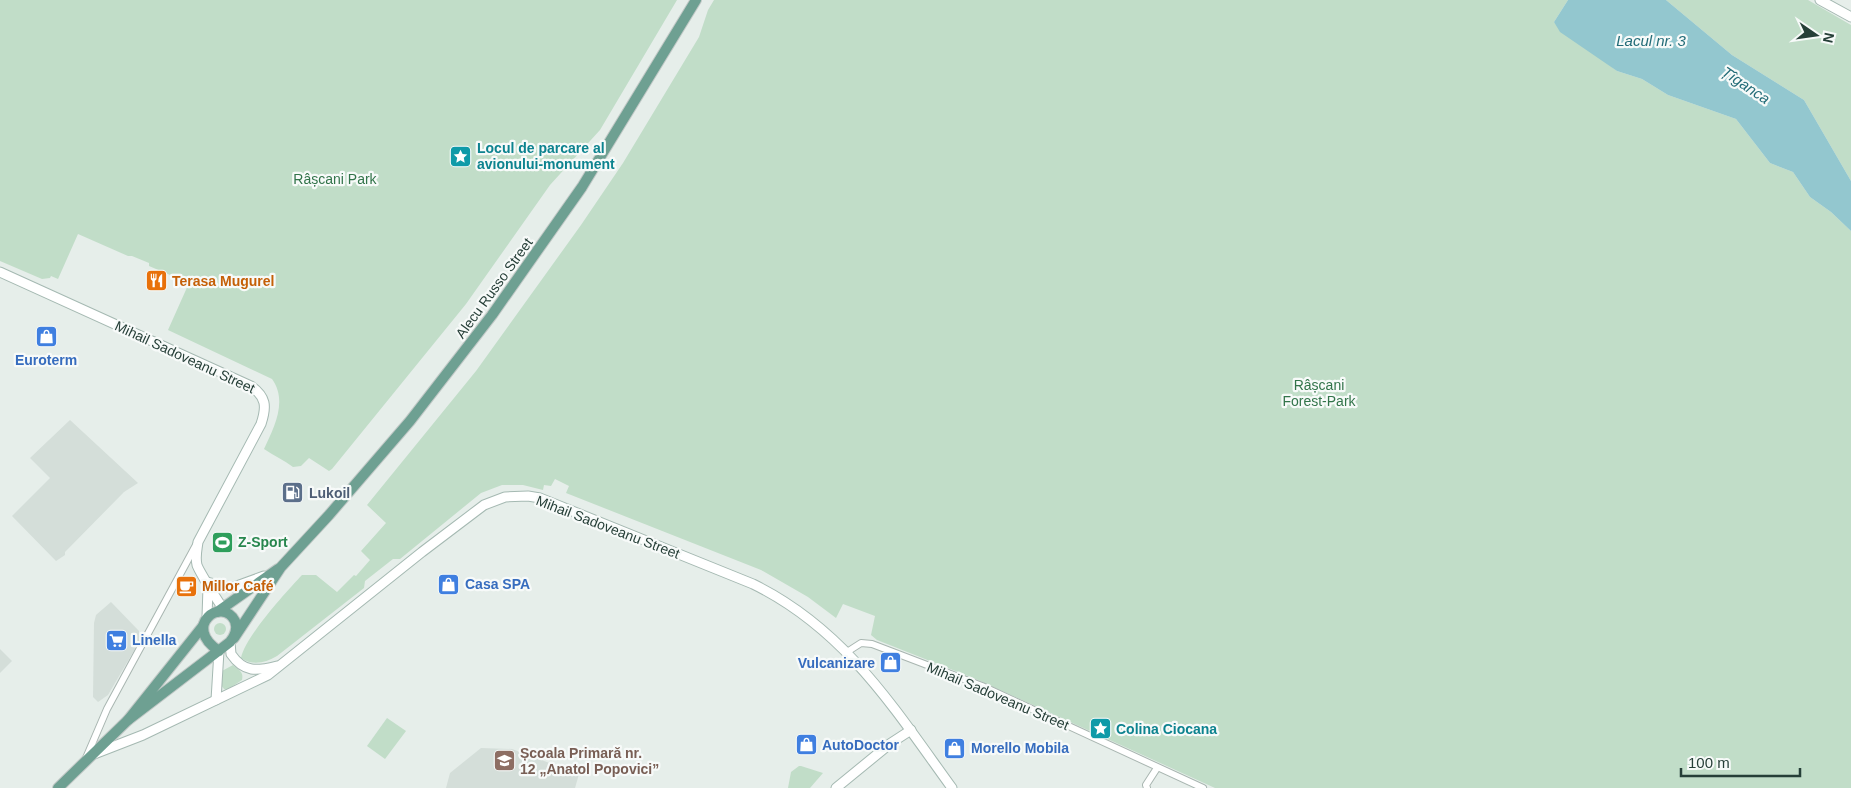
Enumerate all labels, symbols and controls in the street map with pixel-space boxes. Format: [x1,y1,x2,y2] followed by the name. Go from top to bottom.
[1791,10,1841,60] north arrow
[1820,31,1838,45] text: N
[1616,32,1686,49] water label: Lacul nr. 3
[1719,63,1773,107] water label: Țîganca
[477,140,615,172] place label: Locul de parcare al avionului-monument
[449,144,473,168] place icon: Locul de parcare al avionului-monument
[293,171,378,187] park label: Râșcani Park
[452,235,536,341] street label: Alecu Russo Street
[144,269,168,293] restaurant icon: Terasa Mugurel
[172,273,274,289] place label: Terasa Mugurel
[112,318,258,397] street label: Mihail Sadoveanu Street
[34,325,58,349] shop icon: Euroterm
[15,352,77,368] place label: Euroterm
[1282,377,1357,409] park label: Râșcani Forest-Park
[281,481,305,505] fuel station icon: Lukoil
[309,485,350,501] place label: Lukoil
[534,492,682,562] street label: Mihail Sadoveanu Street
[210,530,234,554] sports icon: Z-Sport
[238,534,288,550] place label: Z-Sport
[437,572,461,596] shop icon: Casa SPA
[174,574,198,598] cafe icon: Millor Café
[465,576,530,592] place label: Casa SPA
[202,578,274,594] place label: Millor Café
[104,628,128,652] supermarket icon: Linella
[132,632,177,648] place label: Linella
[879,651,903,675] shop icon: Vulcanizare
[798,655,875,671] place label: Vulcanizare
[925,659,1071,733] street label: Mihail Sadoveanu Street
[1088,717,1112,741] place icon: Colina Ciocana
[1116,721,1217,737] place label: Colina Ciocana
[794,733,818,757] shop icon: AutoDoctor
[943,736,967,760] shop icon: Morello Mobila
[822,737,900,753] place label: AutoDoctor
[971,740,1069,756] place label: Morello Mobila
[520,745,659,777] place label: Școala Primară nr. 12 „Anatol Popovici”
[1681,746,1800,778] scale bar
[492,749,516,773] school or university icon: Școala Primară nr. 12 „Anatol Popovici”
[1688,754,1730,771] text: 100 m

